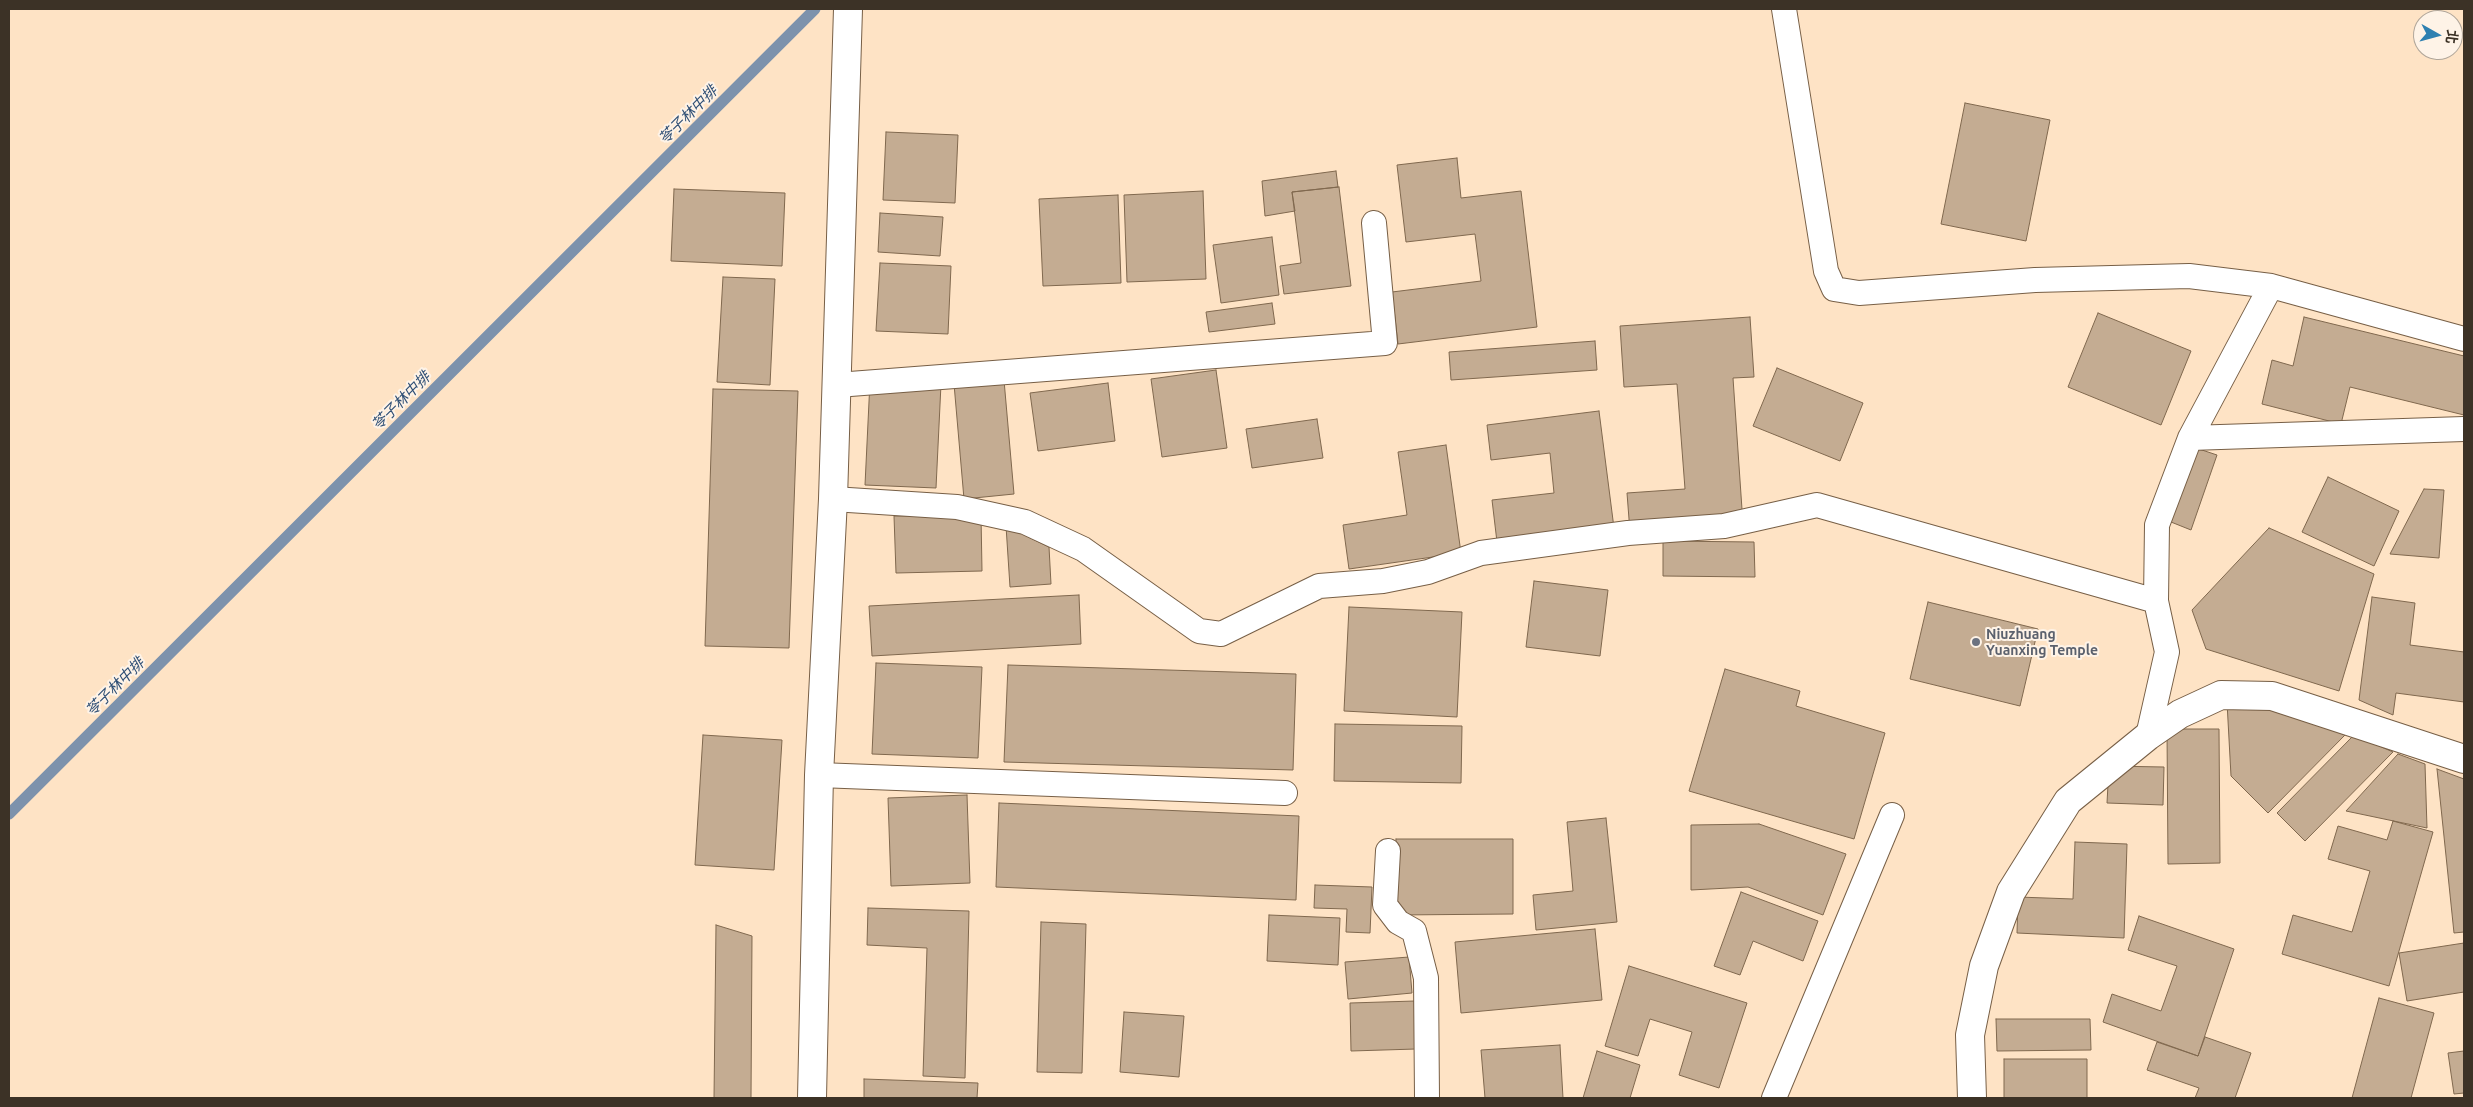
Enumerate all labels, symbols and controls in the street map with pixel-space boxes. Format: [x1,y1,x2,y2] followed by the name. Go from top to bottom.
[2413,10,2463,60] north arrow
[2443,29,2461,45] text: 北
[655,82,721,148] water label: 苓子林中排
[368,368,434,434] water label: 苓子林中排
[1986,626,2098,658] place label: Niuzhuang Yuanxing Temple
[1970,636,1982,648] marker: Niuzhuang Yuanxing Temple
[82,654,148,720] water label: 苓子林中排

